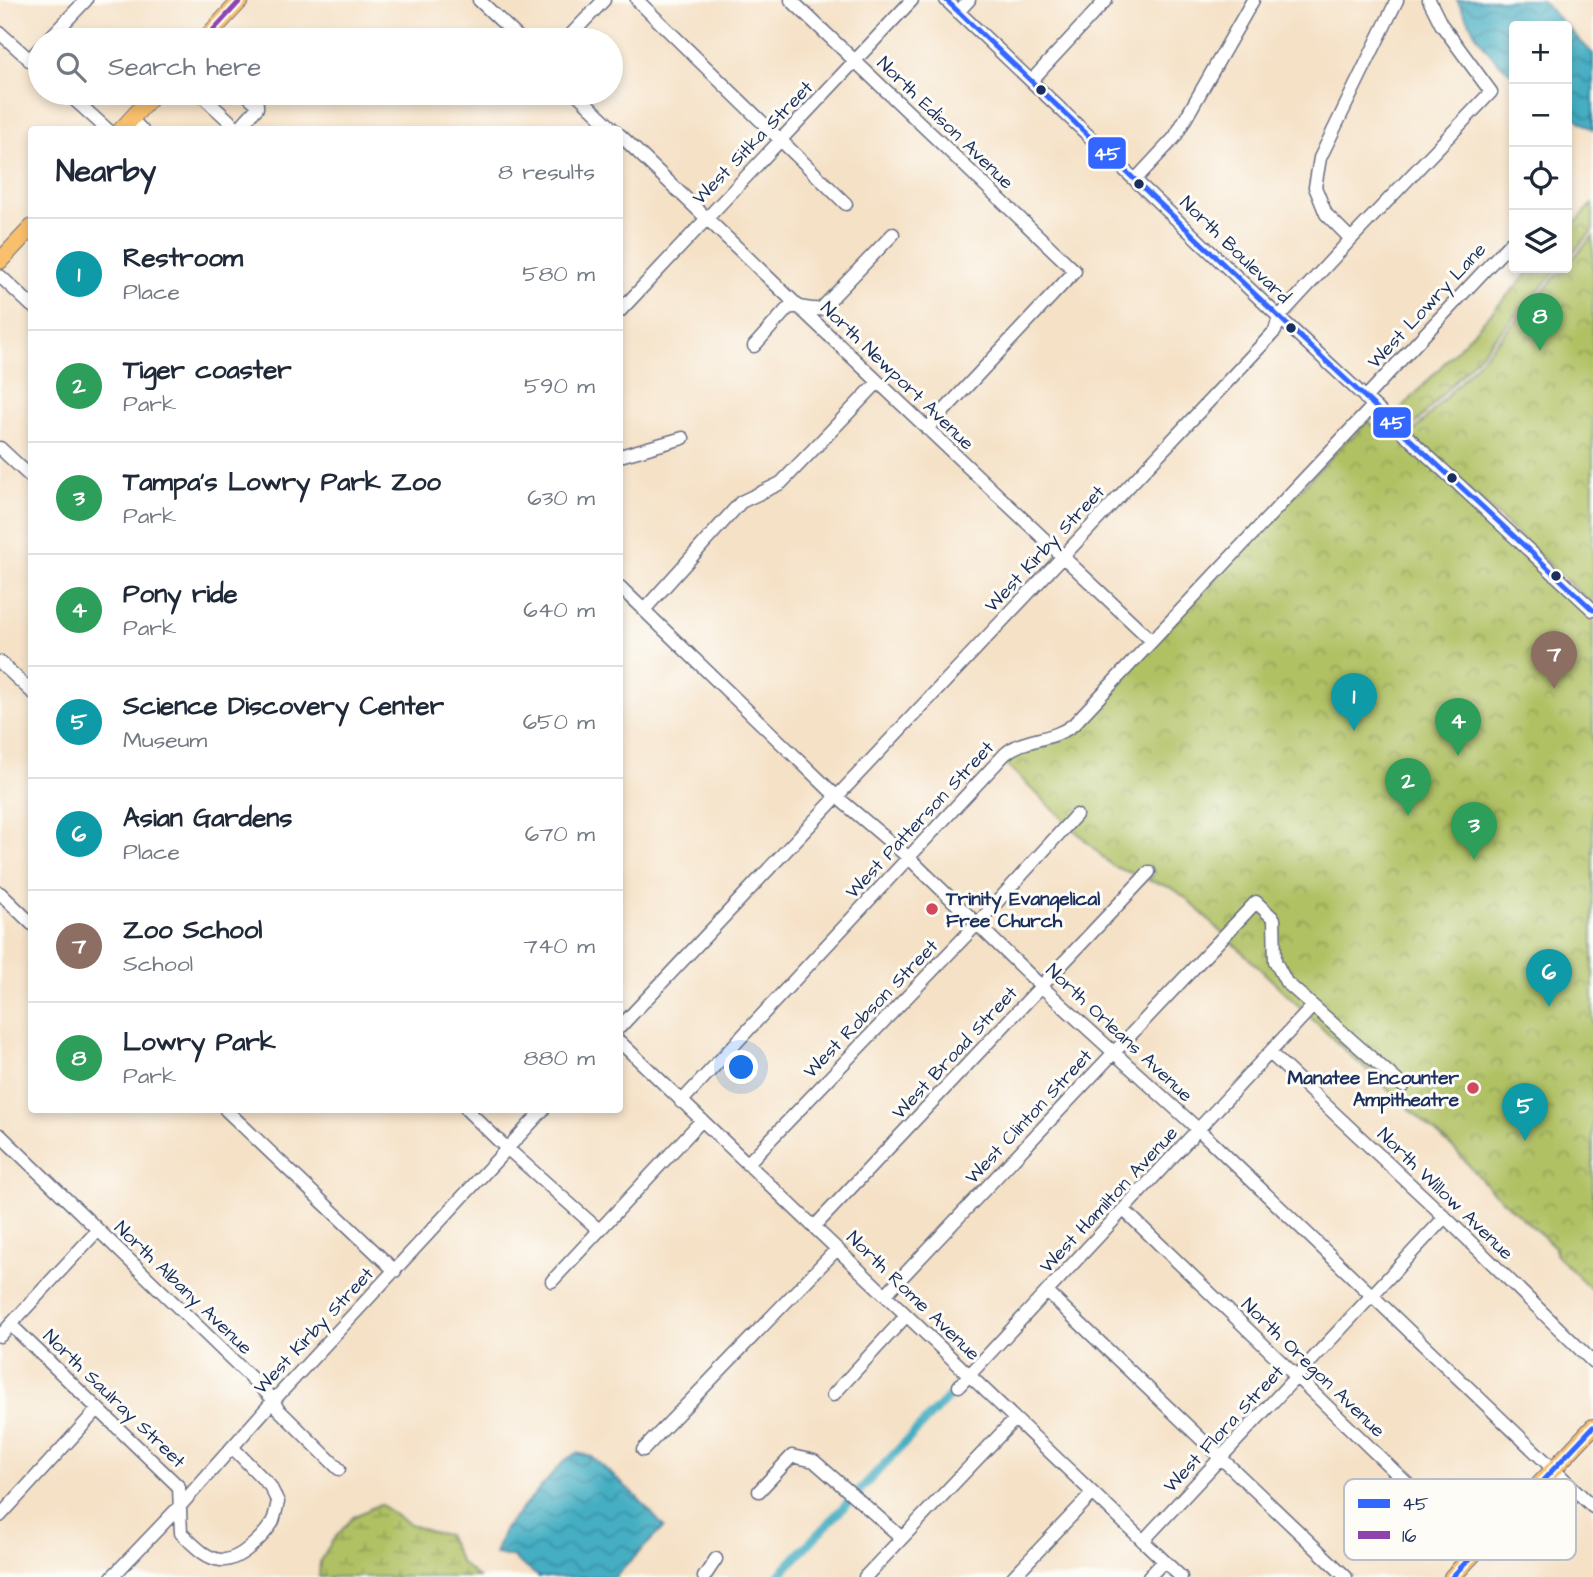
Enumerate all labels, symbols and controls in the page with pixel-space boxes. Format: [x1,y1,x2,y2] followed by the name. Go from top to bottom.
[1509,21,1572,273] map controls
[1509,21,1572,84] button: +
[28,28,623,105] search box
[52,48,90,86] icon: search
[108,49,261,85] text: Search here
[871,51,1019,196] street label: North Edison Avenue
[687,75,820,211] street label: West Sitka Street
[1034,83,1048,97] unlabelled marker
[1509,84,1572,147] button: −
[1087,136,1127,170] line badge: 45
[1094,141,1121,168] text: 45
[1509,147,1572,210] button: locate
[56,151,156,193] text: Nearby
[498,156,595,188] text: 8 results
[1132,177,1146,191] unlabelled marker
[1174,190,1297,310] street label: North Boulevard
[1509,210,1572,273] button: layers
[1362,237,1493,376] street label: West Lowry Lane
[123,240,243,276] text: Restroom
[78,258,80,290] text: 1
[522,258,595,290] text: 580 m
[123,276,180,308] text: Place
[1517,293,1563,351] pin: 8
[814,295,980,457] street label: North Newport Avenue
[1284,321,1298,335] unlabelled marker
[123,352,292,388] text: Tiger coaster
[72,370,86,402] text: 2
[524,370,595,402] text: 590 m
[123,388,176,420] text: Park
[1372,406,1412,439] line badge: 45
[1379,410,1406,437] text: 45
[123,464,441,500] text: Tampa's Lowry Park Zoo
[1445,471,1459,485] unlabelled marker
[979,479,1112,619] street label: West Kirby Street
[73,482,85,514] text: 3
[527,482,595,514] text: 630 m
[123,500,176,532] text: Park
[1549,569,1563,583] unlabelled marker
[123,576,238,612] text: Pony ride
[71,594,87,626] text: 4
[523,594,595,626] text: 640 m
[123,612,176,644] text: Park
[1531,631,1577,689] pin: 7
[1331,673,1377,731] pin: 1
[123,688,444,724] text: Science Discovery Center
[1435,698,1481,756] pin: 4
[71,706,87,738] text: 5
[523,706,595,738] text: 650 m
[123,724,207,756] text: Museum
[840,735,1001,905] street label: West Patterson Street
[1385,758,1431,816] pin: 2
[123,800,292,836] text: Asian Gardens
[1451,802,1497,860] pin: 3
[72,818,86,850] text: 6
[525,818,595,850] text: 670 m
[123,836,180,868] text: Place
[945,886,1100,935] place label: Trinity Evangelical Free Church
[924,901,940,917] marker: Trinity Evangelical Free Church
[123,912,262,948] text: Zoo School
[72,930,86,962] text: 7
[524,930,595,962] text: 740 m
[798,933,945,1085] street label: West Robson Street
[123,948,193,980] text: School
[1526,949,1572,1007] pin: 6
[1039,958,1199,1109] street label: North Orleans Avenue
[886,980,1024,1126] street label: West Broad Street
[123,1024,276,1060] text: Lowry Park
[72,1042,86,1074] text: 8
[524,1042,595,1074] text: 880 m
[959,1043,1099,1191] street label: West Clinton Street
[724,1050,758,1084] your location
[123,1060,176,1092] text: Park
[1288,1065,1460,1114] place label: Manatee Encounter Ampitheatre
[1465,1080,1481,1096] marker: Manatee Encounter Ampitheatre
[1502,1083,1548,1141] pin: 5
[1034,1121,1184,1279] street label: West Hamilton Avenue
[1371,1122,1519,1266] street label: North Willow Avenue
[107,1215,258,1362] street label: North Albany Avenue
[840,1225,986,1367] street label: North Rome Avenue
[248,1261,381,1401] street label: West Kirby Street
[1234,1292,1391,1445] street label: North Oregon Avenue
[36,1324,192,1475] street label: North Saulray Street
[1158,1359,1291,1499] street label: West Flora Street
[1344,1479,1576,1560] legend
[1402,1491,1429,1518] text: 45
[1402,1523,1416,1550] text: 16

